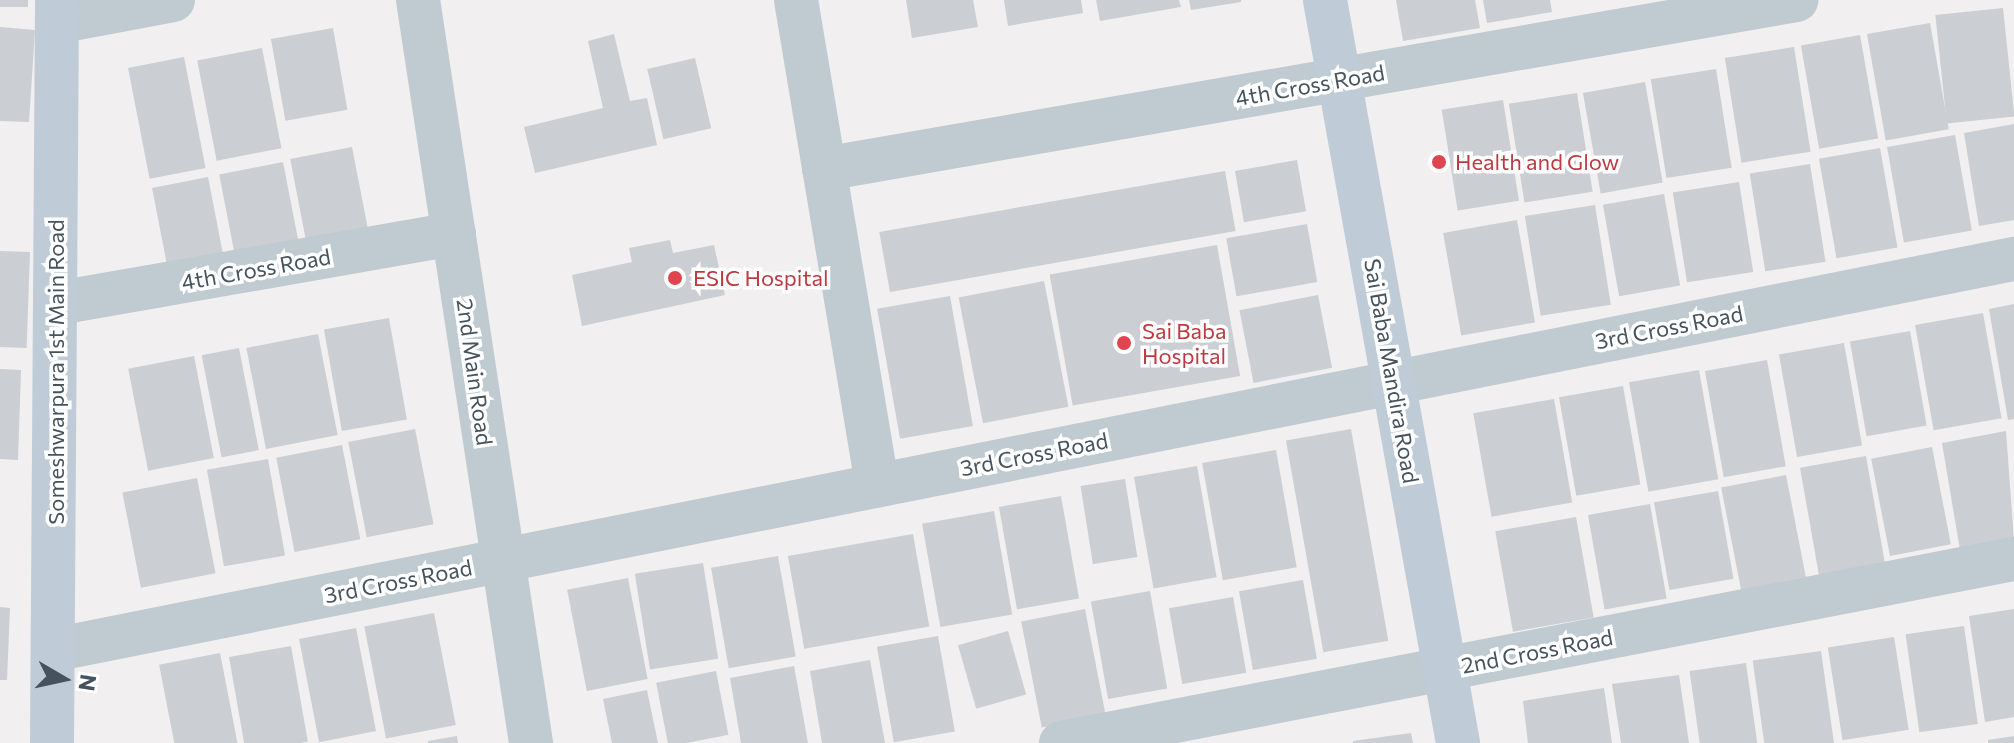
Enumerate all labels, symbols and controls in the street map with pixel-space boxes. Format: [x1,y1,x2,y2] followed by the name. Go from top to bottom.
[1233,59,1387,111] street label: 4th Cross Road
[1455,149,1619,175] place label: Health and Glow
[1430,153,1448,171] marker: Health and Glow
[43,219,69,525] street label: Someshwarpura 1st Main Road
[179,243,333,295] street label: 4th Cross Road
[1359,257,1425,485] street label: Sai Baba Mandira Road
[693,265,829,291] place label: ESIC Hospital
[664,267,686,289] marker: ESIC Hospital
[452,297,498,447] street label: 2nd Main Road
[1593,300,1745,354] street label: 3rd Cross Road
[1142,317,1227,368] place label: Sai Baba Hospital
[1113,332,1135,354] marker: Sai Baba Hospital
[958,427,1110,481] street label: 3rd Cross Road
[322,554,474,608] street label: 3rd Cross Road
[1459,623,1615,679] street label: 2nd Cross Road
[24,639,104,719] north arrow
[74,673,103,693] text: N

